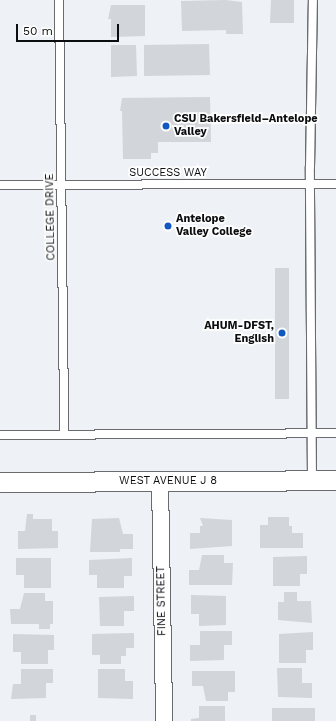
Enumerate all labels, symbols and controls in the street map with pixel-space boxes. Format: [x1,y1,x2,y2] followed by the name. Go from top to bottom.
[18,16,121,42] scale bar
[23,24,53,38] text: 50 m
[174,113,318,139] place label: CSU Bakersfield–Antelope Valley
[161,121,171,131] marker: CSU Bakersfield–Antelope Valley
[129,166,207,180] street label: SUCCESS WAY
[44,173,58,261] street label: COLLEGE DRIVE
[176,213,252,239] place label: Antelope Valley College
[163,221,173,231] marker: Antelope Valley College
[204,320,274,346] place label: AHUM-DFST, English
[277,328,287,338] marker: AHUM-DFST, English
[119,474,217,488] street label: WEST AVENUE J 8
[155,566,169,636] street label: FINE STREET

